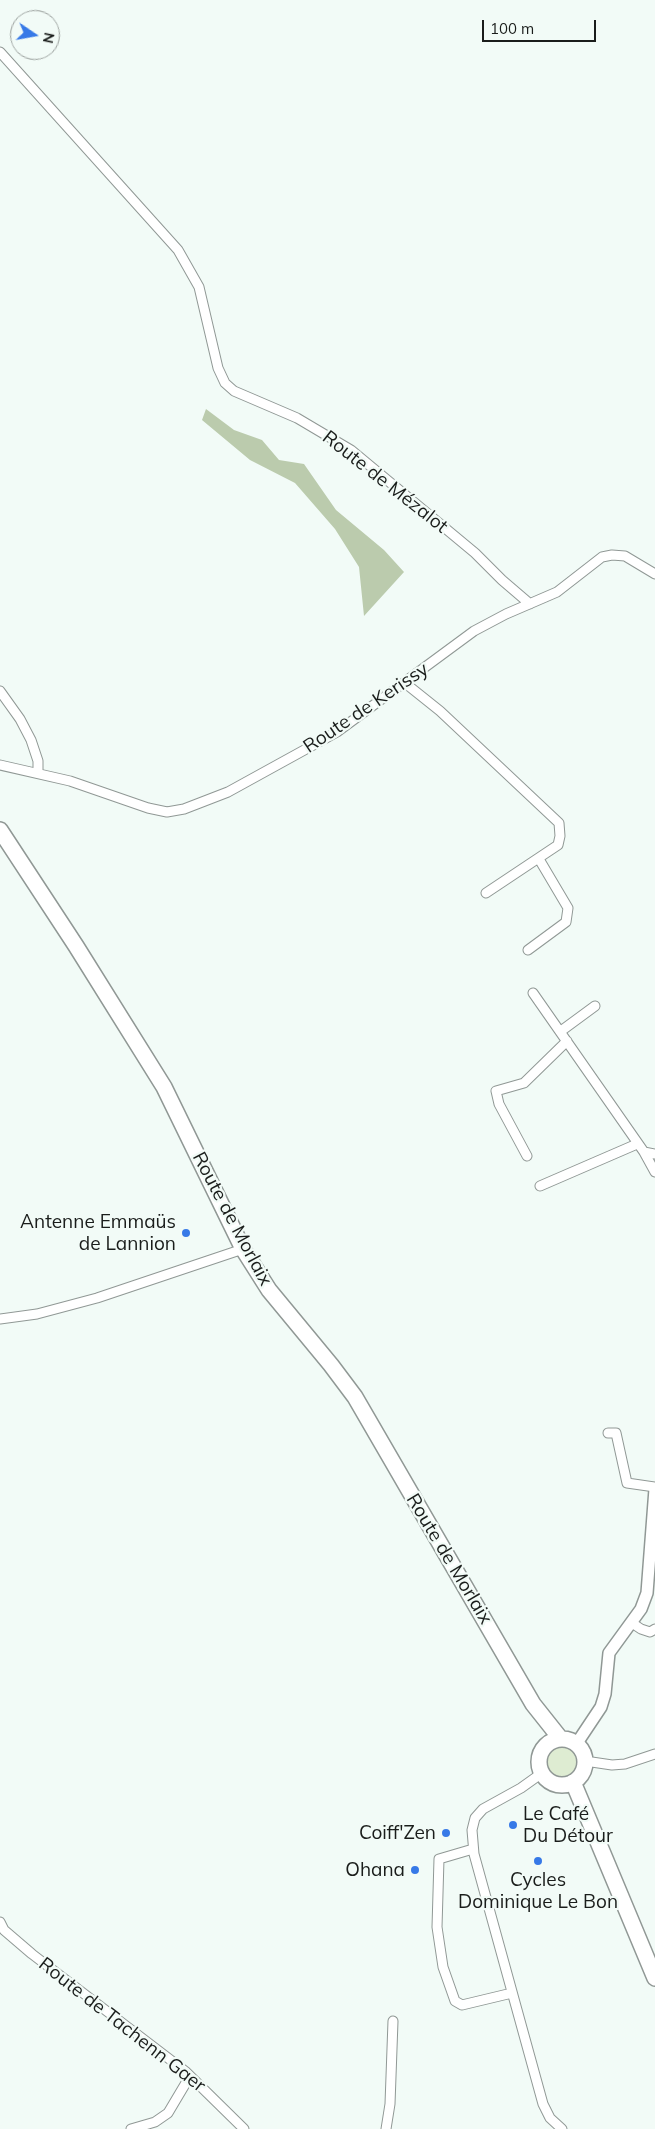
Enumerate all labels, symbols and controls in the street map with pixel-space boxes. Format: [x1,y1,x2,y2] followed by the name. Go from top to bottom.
[10,10,60,60] north arrow
[485,10,599,42] scale bar
[490,19,534,38] text: 100 m
[39,31,59,45] text: N
[318,426,452,538] street label: Route de Mézalot
[299,658,433,758] street label: Route de Kerissy
[187,1148,277,1290] street label: Route de Morlaix
[20,1211,176,1255] place label: Antenne Emmaüs de Lannion
[180,1227,192,1239] marker: Antenne Emmaüs de Lannion
[401,1490,497,1628] street label: Route de Morlaix
[523,1803,613,1847] place label: Le Café Du Détour
[507,1819,519,1831] marker: Le Café Du Détour
[359,1822,436,1844] place label: Coiff'Zen
[440,1827,452,1839] marker: Coiff'Zen
[532,1855,544,1867] marker: Cycles Dominique Le Bon
[345,1859,405,1881] place label: Ohana
[409,1864,421,1876] marker: Ohana
[458,1869,618,1913] place label: Cycles Dominique Le Bon
[34,1953,210,2097] street label: Route de Tachenn Gaer

